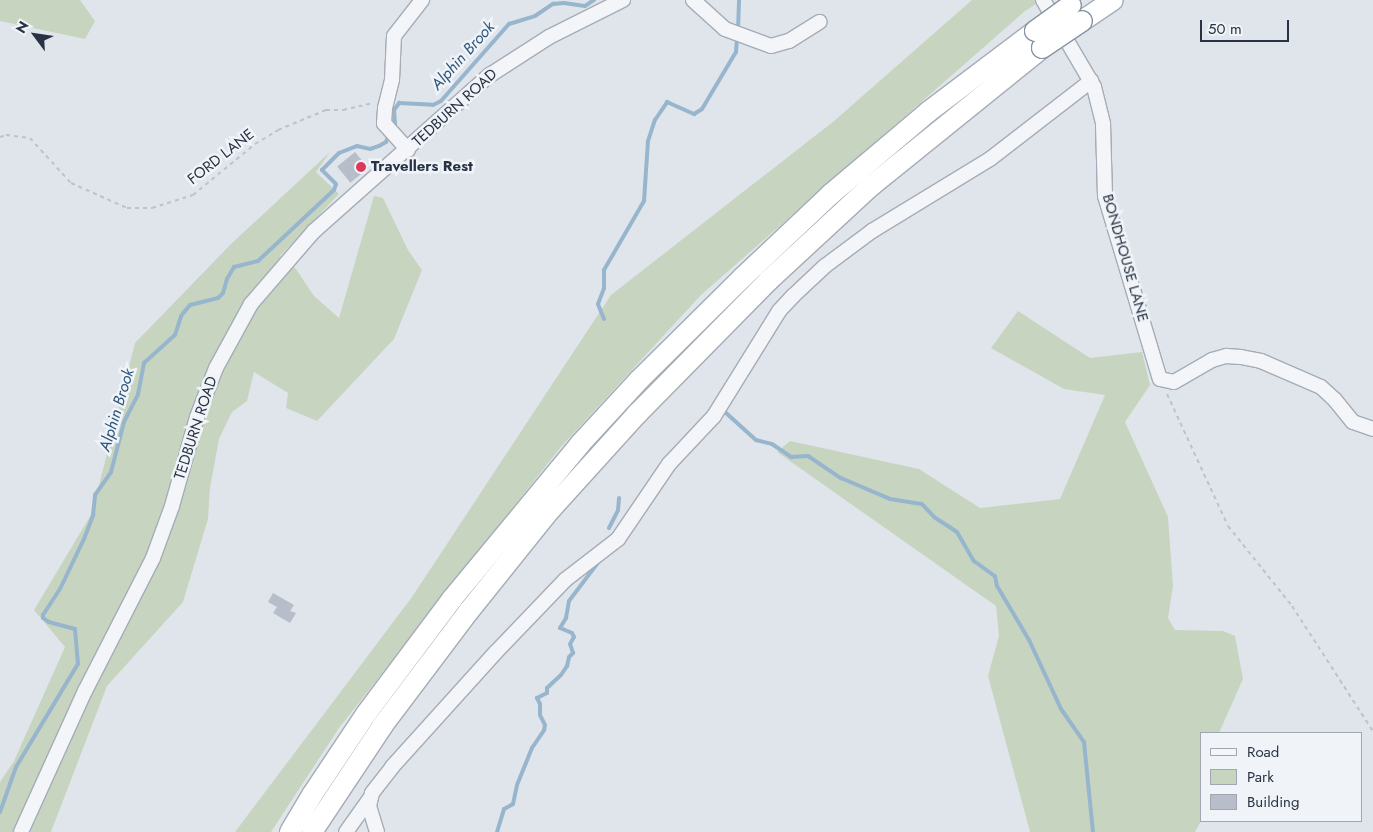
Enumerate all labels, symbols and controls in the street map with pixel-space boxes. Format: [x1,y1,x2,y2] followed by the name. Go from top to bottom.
[10,10,60,60] north arrow
[1203,10,1292,42] scale bar
[11,17,34,37] text: N
[427,18,499,94] water label: Alphin Brook
[1208,18,1242,40] text: 50 m
[409,65,501,151] street label: TEDBURN ROAD
[184,125,258,189] street label: FORD LANE
[371,158,473,176] place label: Travellers Rest
[355,161,367,173] marker: Travellers Rest
[1098,192,1152,324] street label: BONDHOUSE LANE
[95,366,139,454] water label: Alphin Brook
[171,374,221,482] street label: TEDBURN ROAD
[1200,732,1363,822] legend
[1247,741,1279,763] text: Road
[1247,766,1274,788] text: Park
[1247,791,1299,813] text: Building

